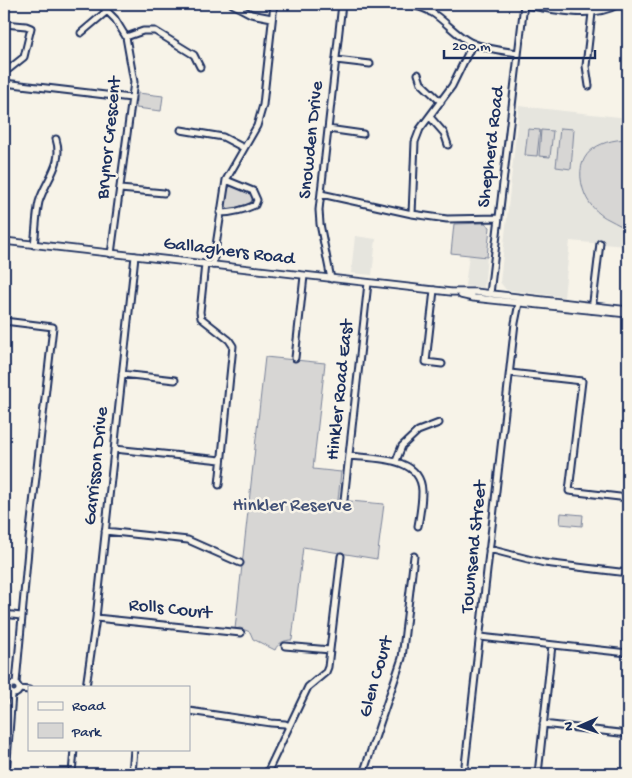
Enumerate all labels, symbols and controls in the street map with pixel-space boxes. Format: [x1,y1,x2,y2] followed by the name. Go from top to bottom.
[444,28,596,60] scale bar
[452,38,491,56] text: 200 m
[92,74,128,201] street label: Brynor Crescent
[294,80,330,200] street label: Snowden Drive
[473,83,511,209] street label: Shepherd Road
[162,233,298,272] street label: Gallaghers Road
[322,317,360,461] street label: Hinkler Road East
[79,405,115,526] street label: Garrisson Drive
[457,477,494,615] street label: Townsend Street
[232,495,352,518] park label: Hinkler Reserve
[127,594,215,626] street label: Rolls Court
[354,632,400,720] street label: Glen Court
[28,686,190,750] legend
[72,698,106,716] text: Road
[554,700,604,750] north arrow
[561,722,578,731] text: N
[71,724,102,742] text: Park

